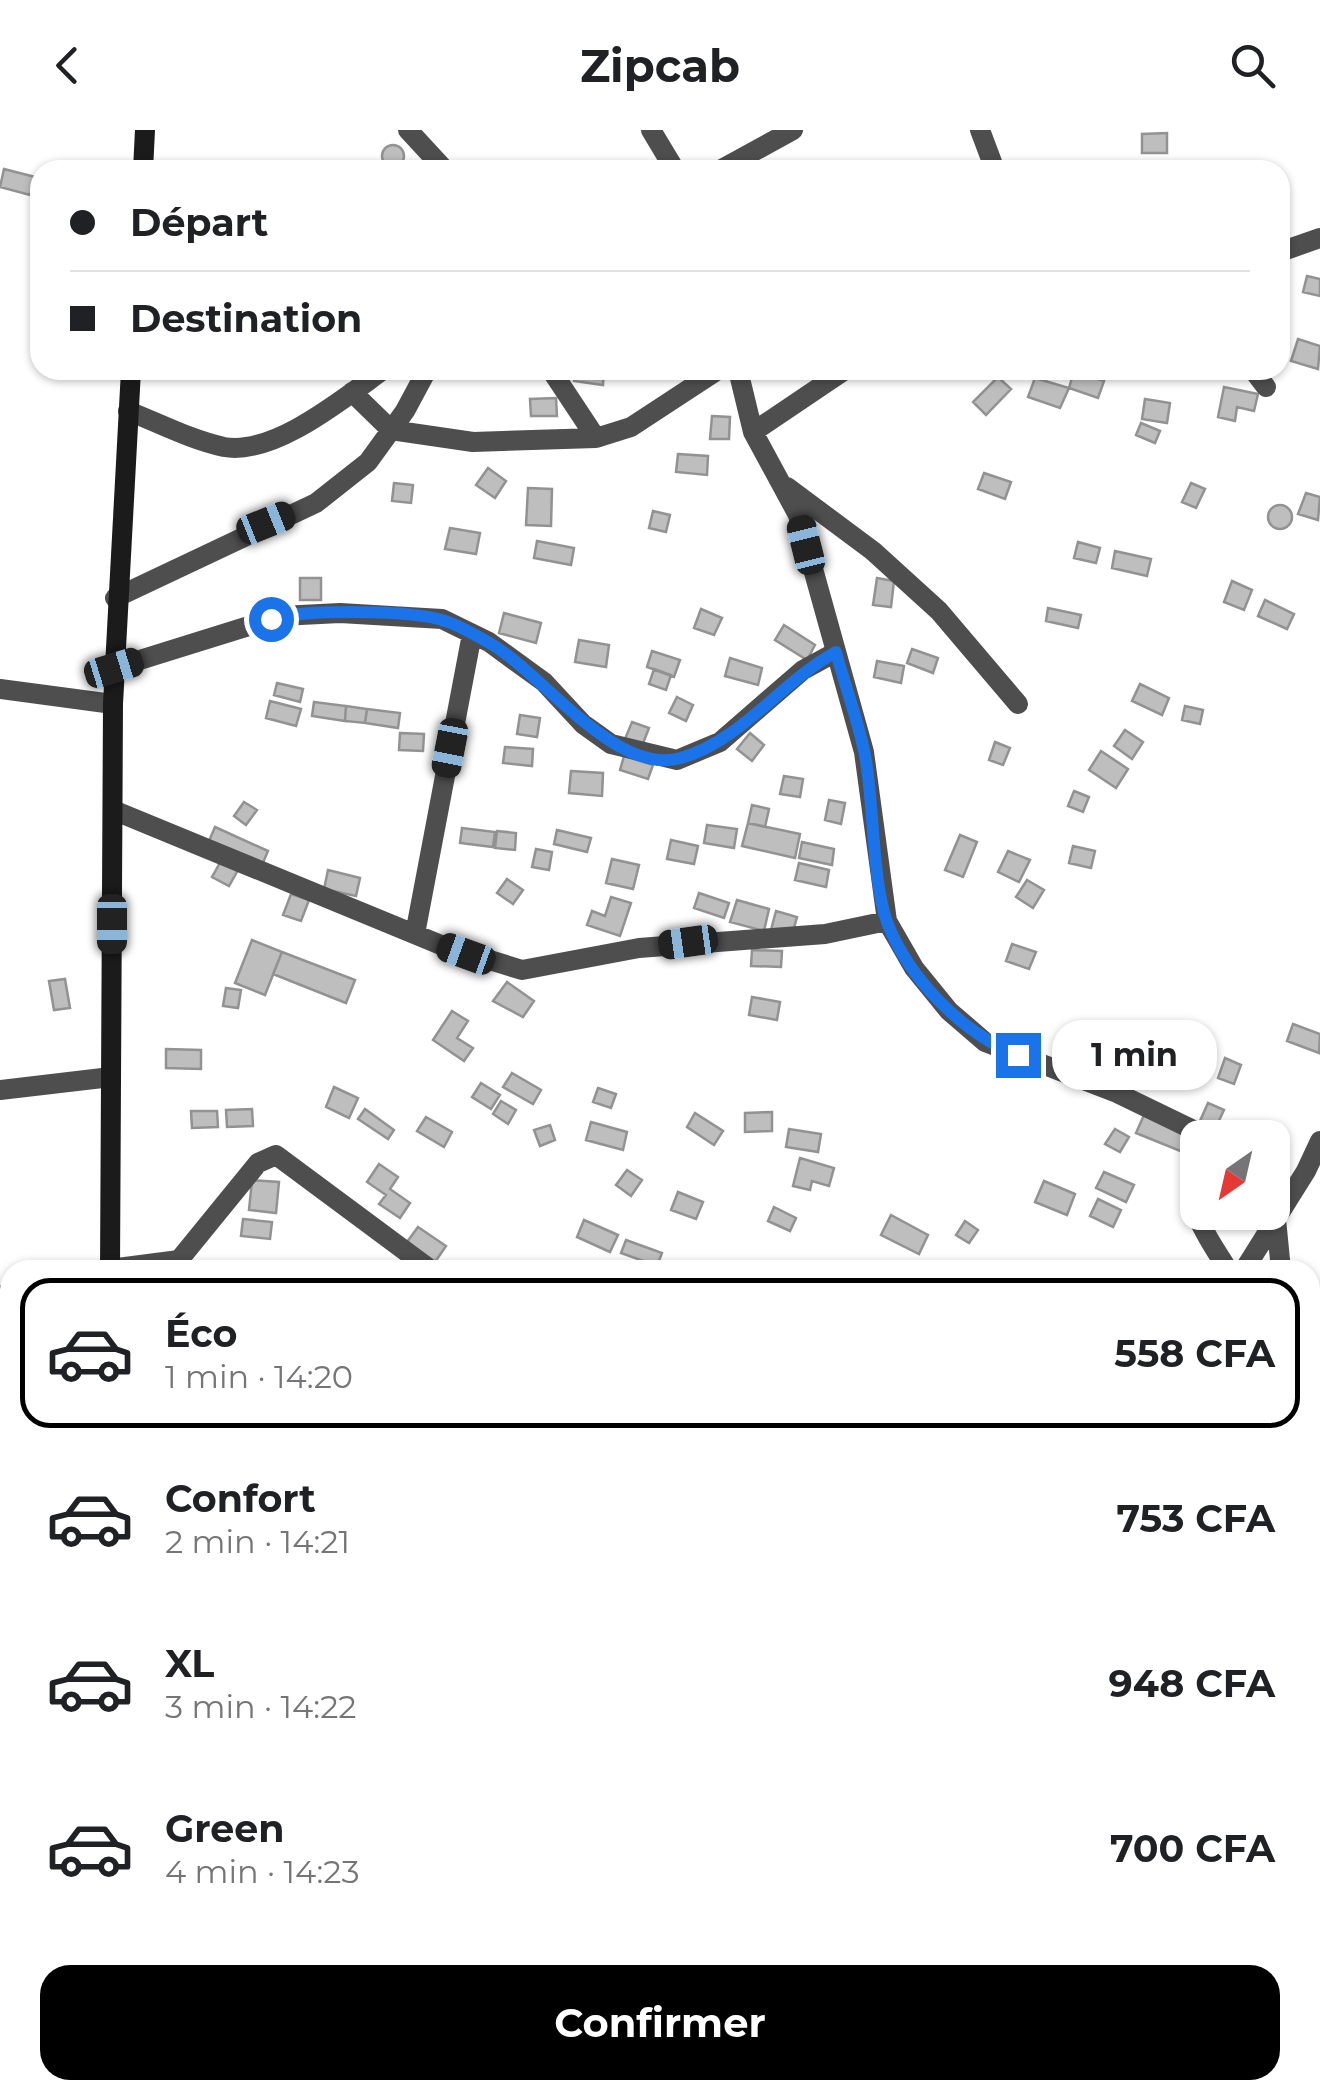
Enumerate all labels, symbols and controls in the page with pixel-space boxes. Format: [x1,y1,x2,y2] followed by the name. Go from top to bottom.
[40,38,95,93] icon: back
[580,38,740,93] text: Zipcab
[1225,38,1280,93] icon: search
[130,199,268,246] text: Départ
[130,295,362,342] text: Destination
[233,498,299,548] car
[784,512,828,578] car
[249,597,294,642] route start
[81,645,147,691] car
[430,716,470,780] car
[97,894,127,954] car
[656,923,720,961] car
[433,930,499,978] car
[1053,1020,1218,1090] callout: 1 min
[996,1033,1041,1078] route end
[1091,1035,1178,1074] text: 1 min
[1180,1120,1290,1230] north arrow
[1180,1120,1290,1230] map controls
[45,1308,135,1398] icon: car
[165,1310,237,1357] text: Éco
[1114,1330,1275,1377] text: 558 CFA
[165,1357,353,1396] text: 1 min · 14:20
[45,1473,135,1563] icon: car
[165,1475,316,1522] text: Confort
[1117,1495,1275,1542] text: 753 CFA
[165,1522,350,1561] text: 2 min · 14:21
[45,1638,135,1728] icon: car
[165,1640,214,1687] text: XL
[1109,1660,1275,1707] text: 948 CFA
[165,1687,357,1726] text: 3 min · 14:22
[45,1803,135,1893] icon: car
[165,1805,285,1852] text: Green
[1110,1825,1275,1872] text: 700 CFA
[165,1852,359,1891] text: 4 min · 14:23
[40,1965,1280,2080] button: Confirmer

